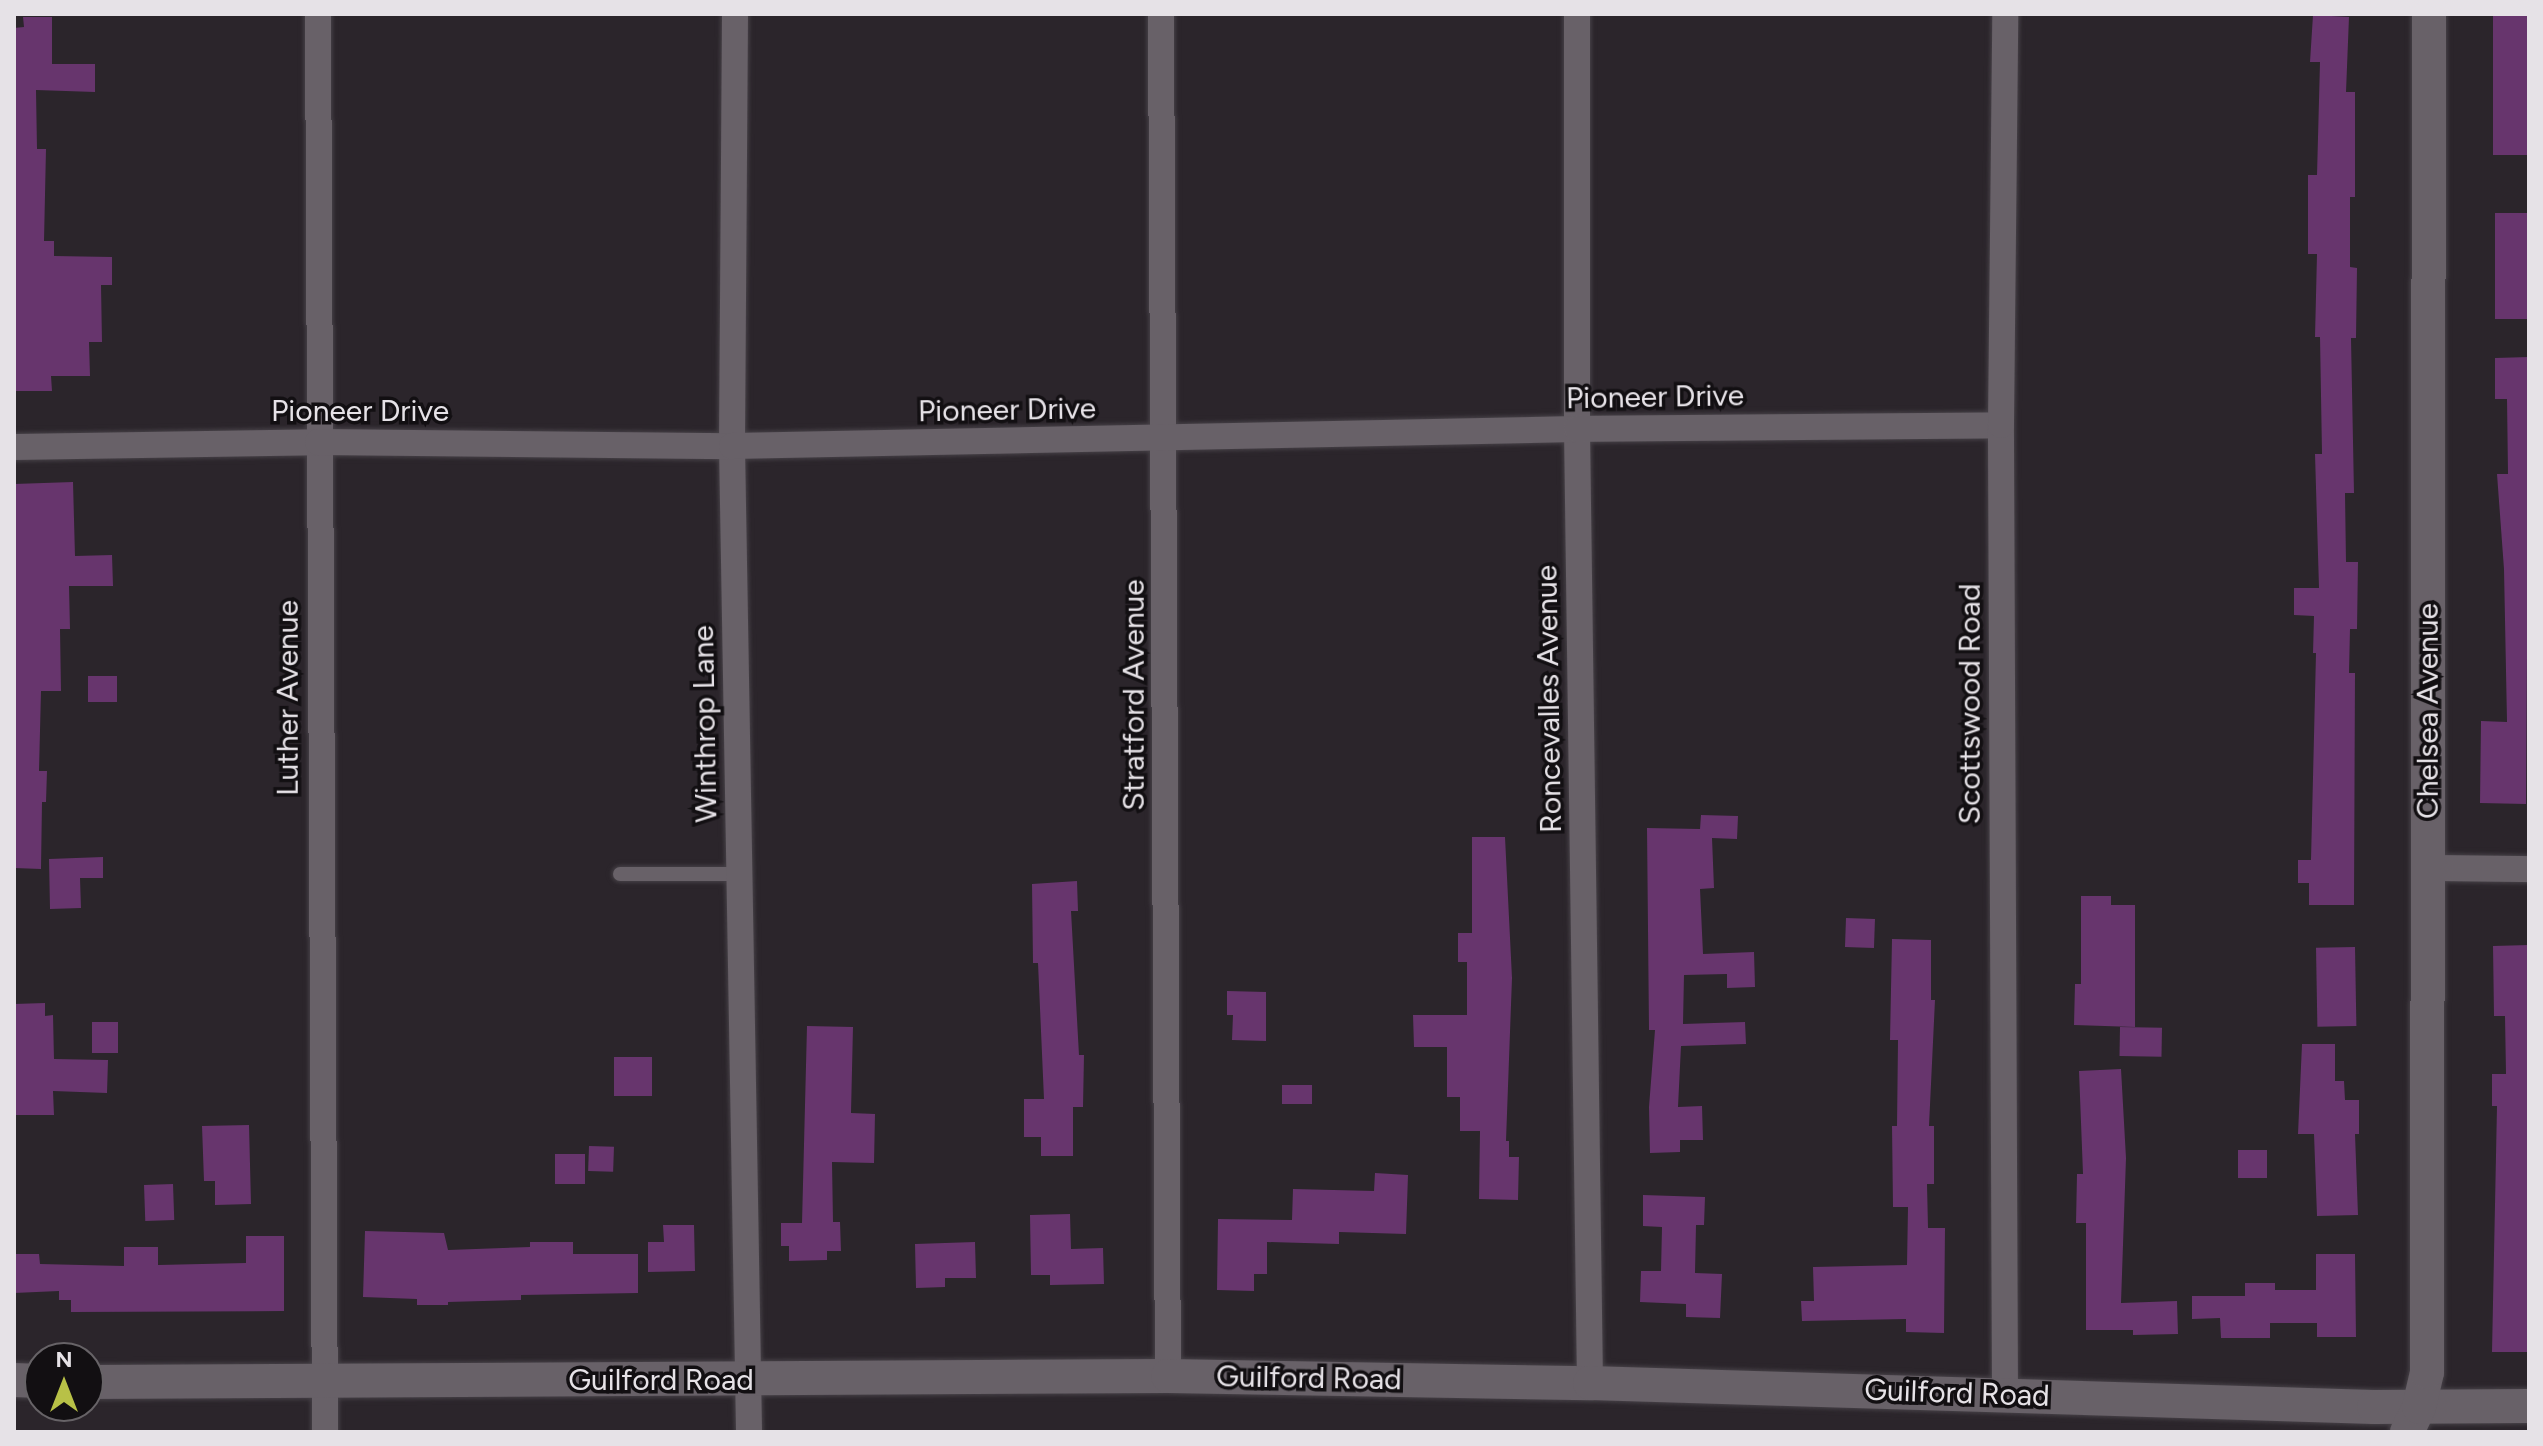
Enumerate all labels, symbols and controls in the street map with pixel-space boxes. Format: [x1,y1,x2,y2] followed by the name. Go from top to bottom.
[1566,377,1744,417] street label: Pioneer Drive
[918,390,1096,430] street label: Pioneer Drive
[271,393,449,429] street label: Pioneer Drive
[1529,565,1569,833] street label: Roncevalles Avenue
[1116,579,1152,811] street label: Stratford Avenue
[1952,584,1988,824] street label: Scottswood Road
[270,600,306,796] street label: Luther Avenue
[2410,603,2446,819] street label: Chelsea Avenue
[685,625,725,823] street label: Winthrop Lane
[24,1342,104,1422] north arrow
[55,1346,73,1373] text: N
[1216,1358,1402,1398] street label: Guilford Road
[568,1362,754,1398] street label: Guilford Road
[1864,1372,2050,1414] street label: Guilford Road

